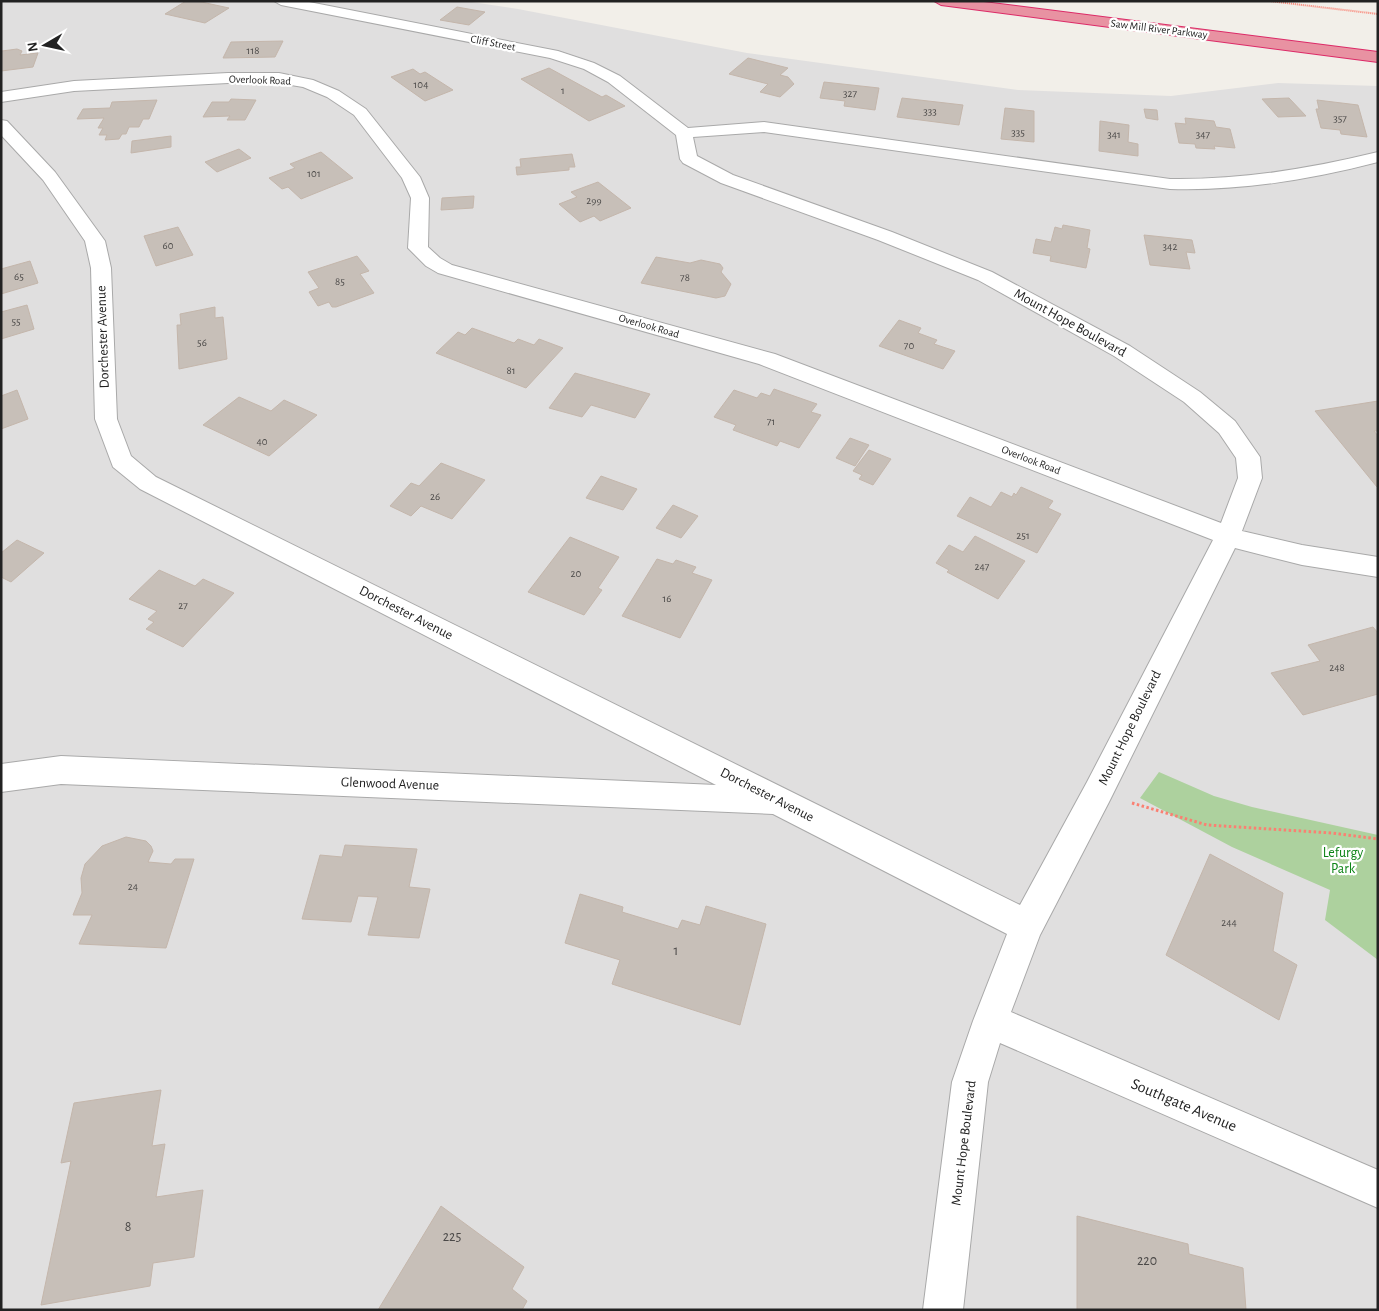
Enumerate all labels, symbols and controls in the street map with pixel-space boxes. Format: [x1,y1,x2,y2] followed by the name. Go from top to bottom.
[1110,18,1208,40] street label: Saw Mill River Parkway
[20,20,70,70] north arrow
[470,33,517,53] street label: Cliff Street
[25,41,41,53] text: N
[247,45,259,56] house number: 118
[229,73,292,87] street label: Overlook Road
[414,79,428,90] house number: 104
[561,85,565,96] house number: 1
[843,88,857,99] house number: 327
[923,106,937,117] house number: 333
[1333,113,1347,124] house number: 357
[1011,127,1025,138] house number: 335
[1107,129,1121,140] house number: 341
[1196,129,1211,140] house number: 347
[307,168,321,179] house number: 101
[586,195,602,206] house number: 299
[163,240,174,251] house number: 60
[1163,241,1177,252] house number: 342
[14,271,24,282] house number: 65
[680,272,690,283] house number: 78
[335,276,345,287] house number: 85
[94,285,112,389] street label: Dorchester Avenue
[1012,286,1128,360] street label: Mount Hope Boulevard
[618,312,681,340] street label: Overlook Road
[11,316,21,327] house number: 55
[197,337,207,348] house number: 56
[904,340,914,351] house number: 70
[507,365,516,376] house number: 81
[767,416,775,427] house number: 71
[256,436,268,447] house number: 40
[1000,444,1062,476] street label: Overlook Road
[430,491,440,502] house number: 26
[1016,530,1030,541] house number: 251
[975,561,990,572] house number: 247
[571,568,582,579] house number: 20
[357,583,455,643] street label: Dorchester Avenue
[663,593,671,604] house number: 16
[178,600,188,611] house number: 27
[1329,662,1345,673] house number: 248
[1096,668,1164,788] street label: Mount Hope Boulevard
[718,765,816,825] street label: Dorchester Avenue
[341,775,439,793] street label: Glenwood Avenue
[1323,846,1363,876] park label: Lefurgy Park
[128,881,138,892] house number: 24
[1221,917,1237,928] house number: 244
[674,944,678,958] house number: 1
[1129,1076,1239,1134] street label: Southgate Avenue
[949,1080,979,1206] street label: Mount Hope Boulevard
[125,1220,131,1234] house number: 8
[443,1230,461,1244] house number: 225
[1137,1254,1157,1268] house number: 220

